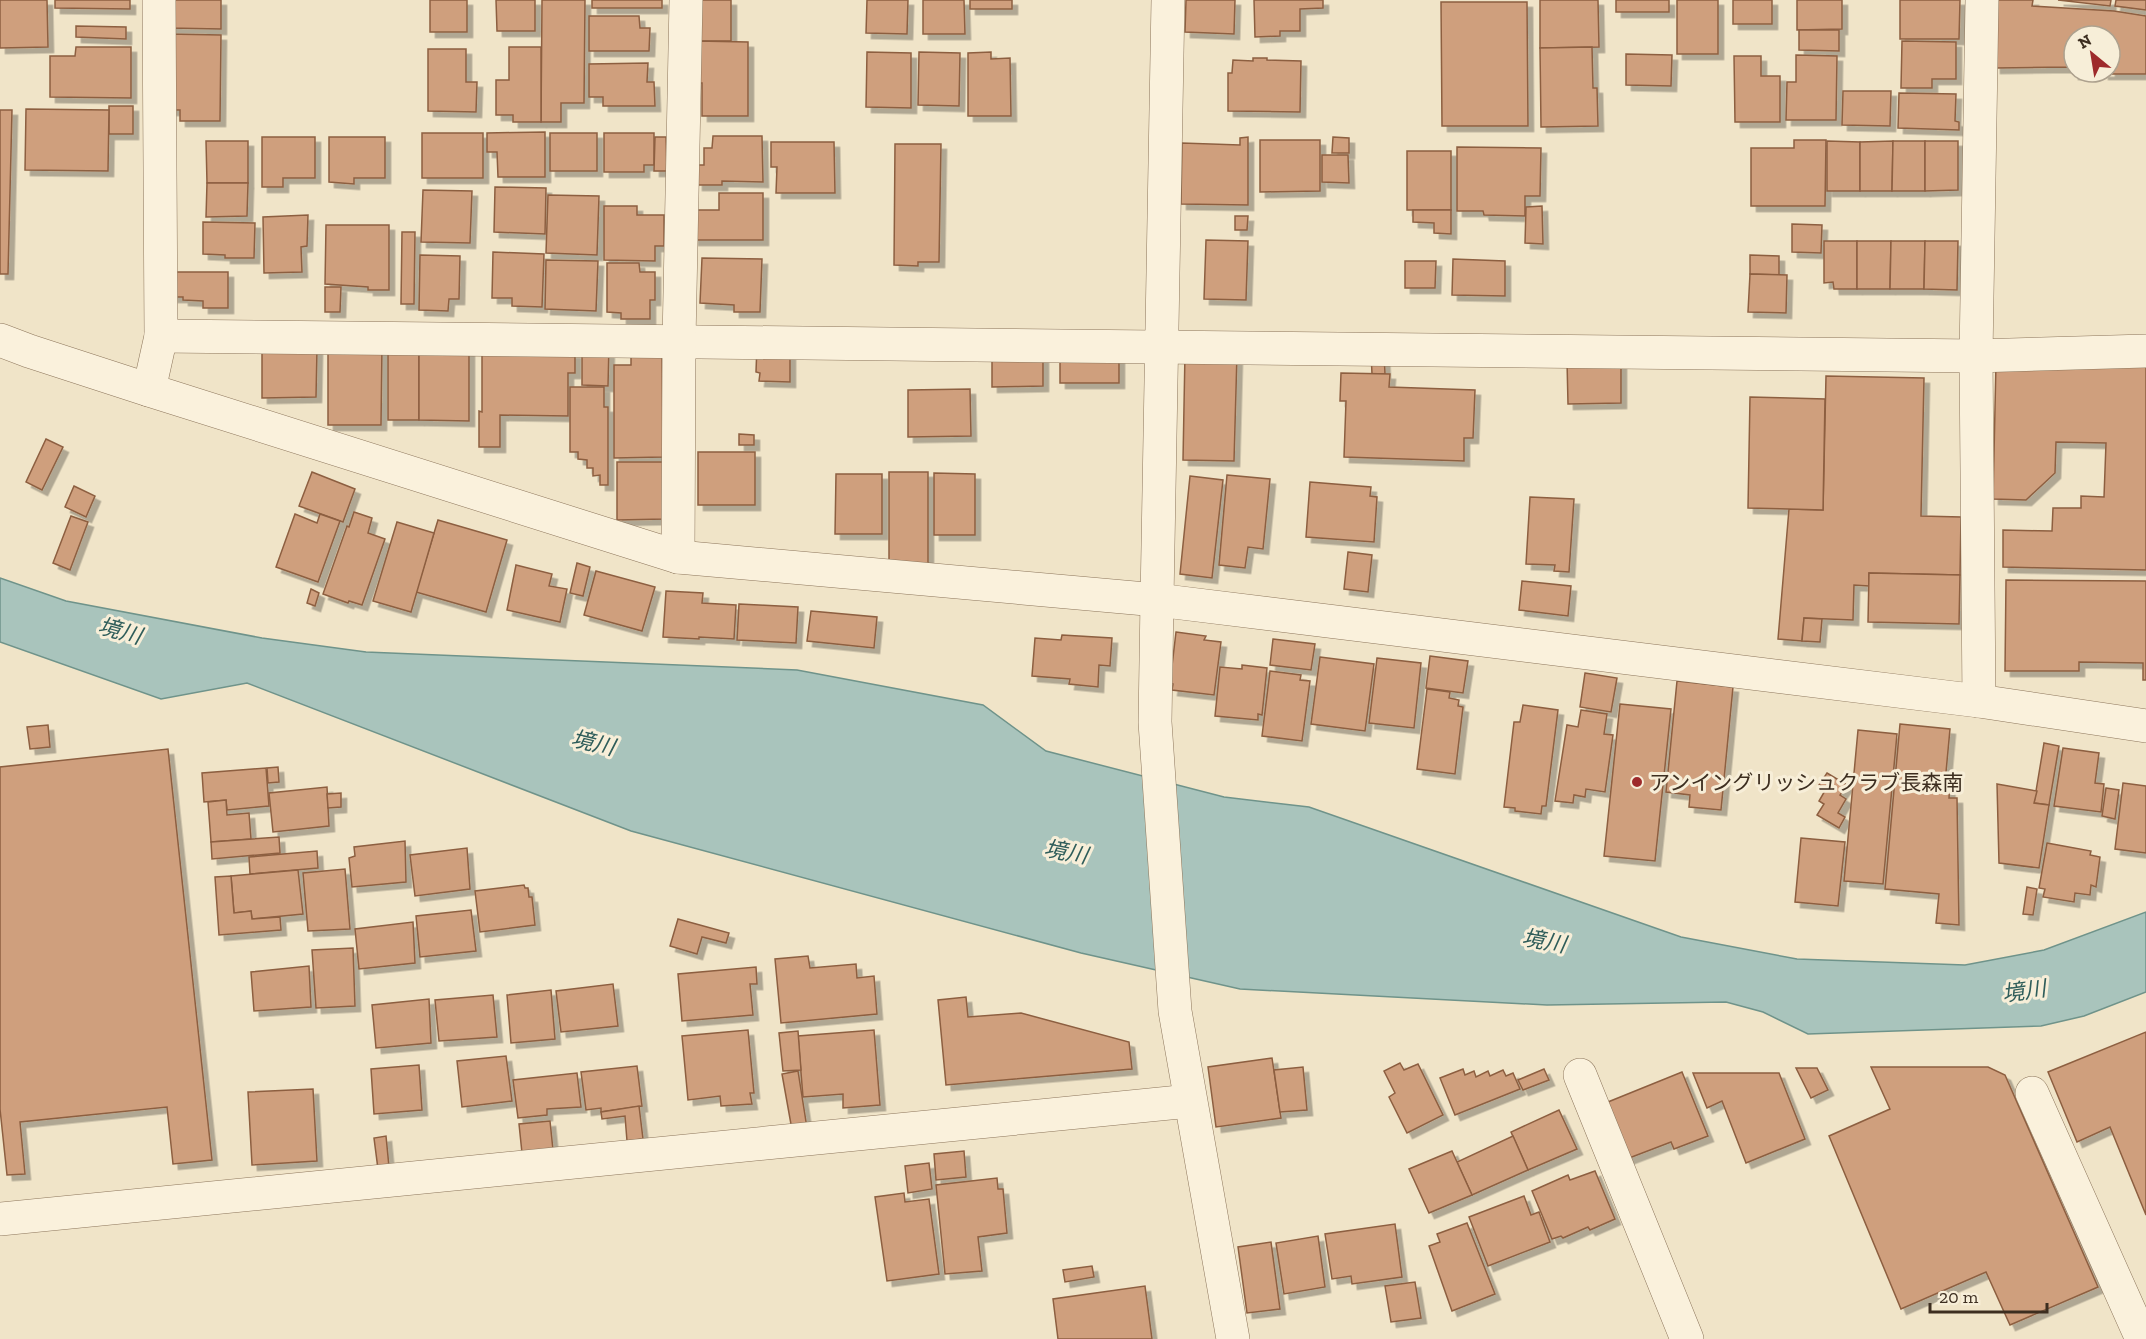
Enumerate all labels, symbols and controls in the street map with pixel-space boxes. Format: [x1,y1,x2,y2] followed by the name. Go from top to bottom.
[2062,24,2122,84] north arrow
[2075,30,2095,53] text: N
[95,612,147,650] water label: 境川
[569,725,619,762] water label: 境川
[1649,770,1963,795] place label: アンイングリッシュクラブ長森南
[1630,775,1644,789] marker: アンイングリッシュクラブ長森南
[1042,835,1092,870] water label: 境川
[1520,924,1570,958] water label: 境川
[2000,974,2050,1007] water label: 境川
[1930,1276,2047,1314] scale bar
[1939,1286,1979,1308] text: 20 m

